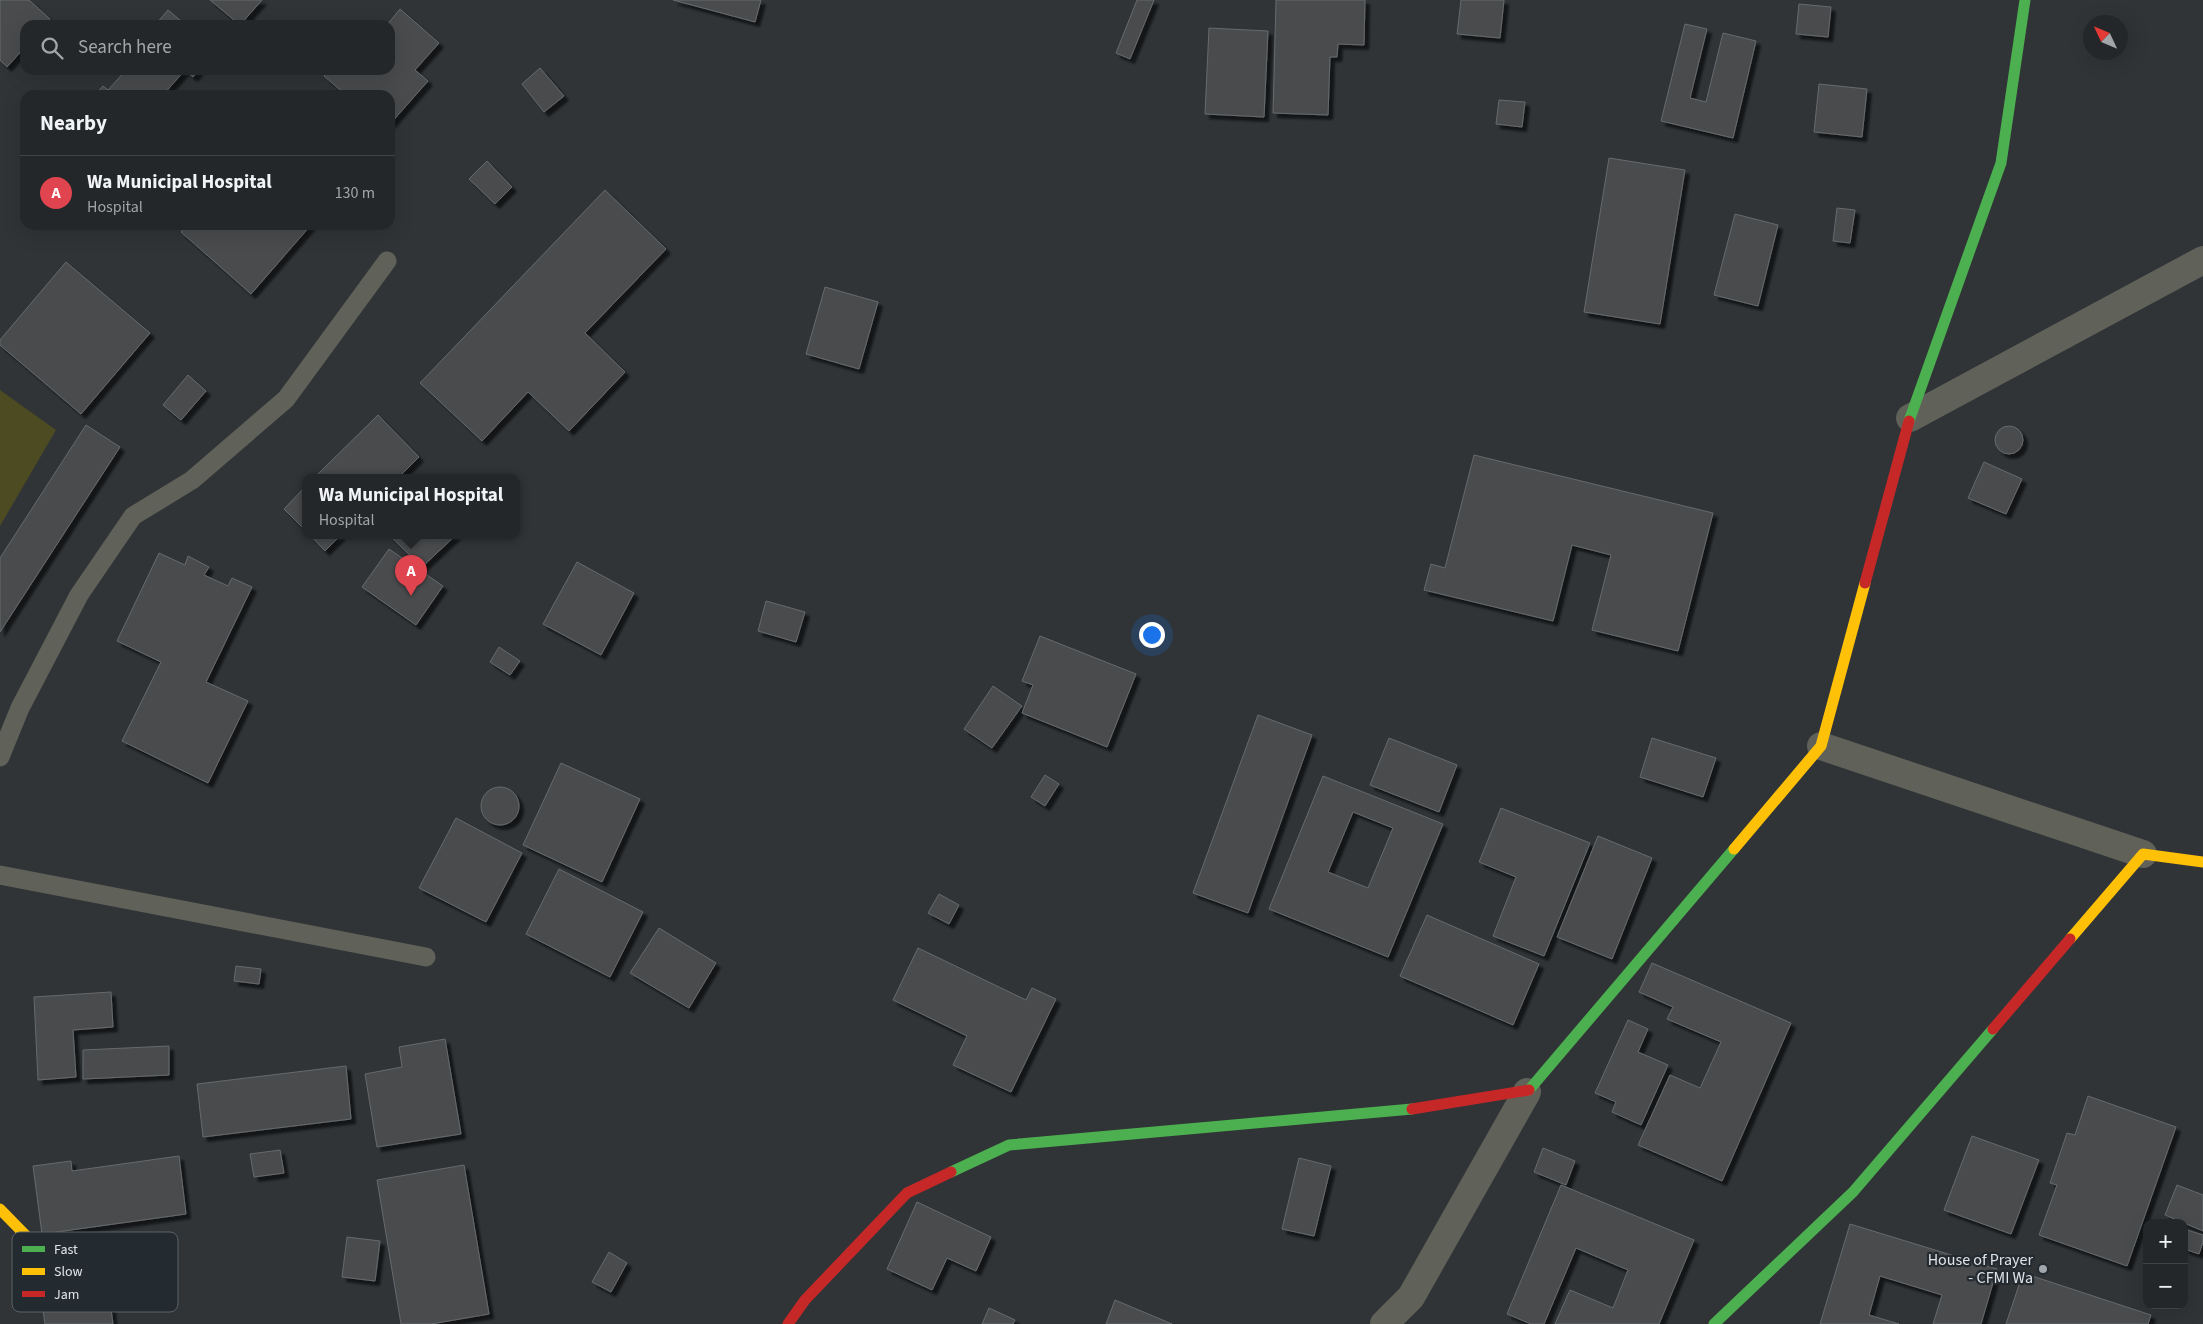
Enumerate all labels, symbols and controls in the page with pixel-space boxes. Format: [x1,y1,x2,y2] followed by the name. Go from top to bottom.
[2083,15,2128,60] north arrow
[20,20,395,75] search box
[38,34,66,62] icon: search
[78,34,172,61] text: Search here
[40,108,107,138] text: Nearby
[87,169,272,196] text: Wa Municipal Hospital
[51,182,61,204] text: A
[335,182,375,204] text: 130 m
[87,196,143,218] text: Hospital
[302,474,520,539] popup
[319,482,503,509] text: Wa Municipal Hospital
[319,509,375,531] text: Hospital
[395,555,427,596] pin: A
[1139,622,1165,648] your location
[2143,1219,2188,1309] map controls
[2143,1219,2188,1264] button: +
[12,1232,178,1312] legend
[54,1240,78,1260] text: Fast
[1928,1249,2033,1289] place label: House of Prayer - CFMI Wa
[54,1262,83,1282] text: Slow
[2037,1263,2049,1275] marker: House of Prayer - CFMI Wa
[2143,1264,2188,1309] button: −
[54,1285,79,1305] text: Jam

